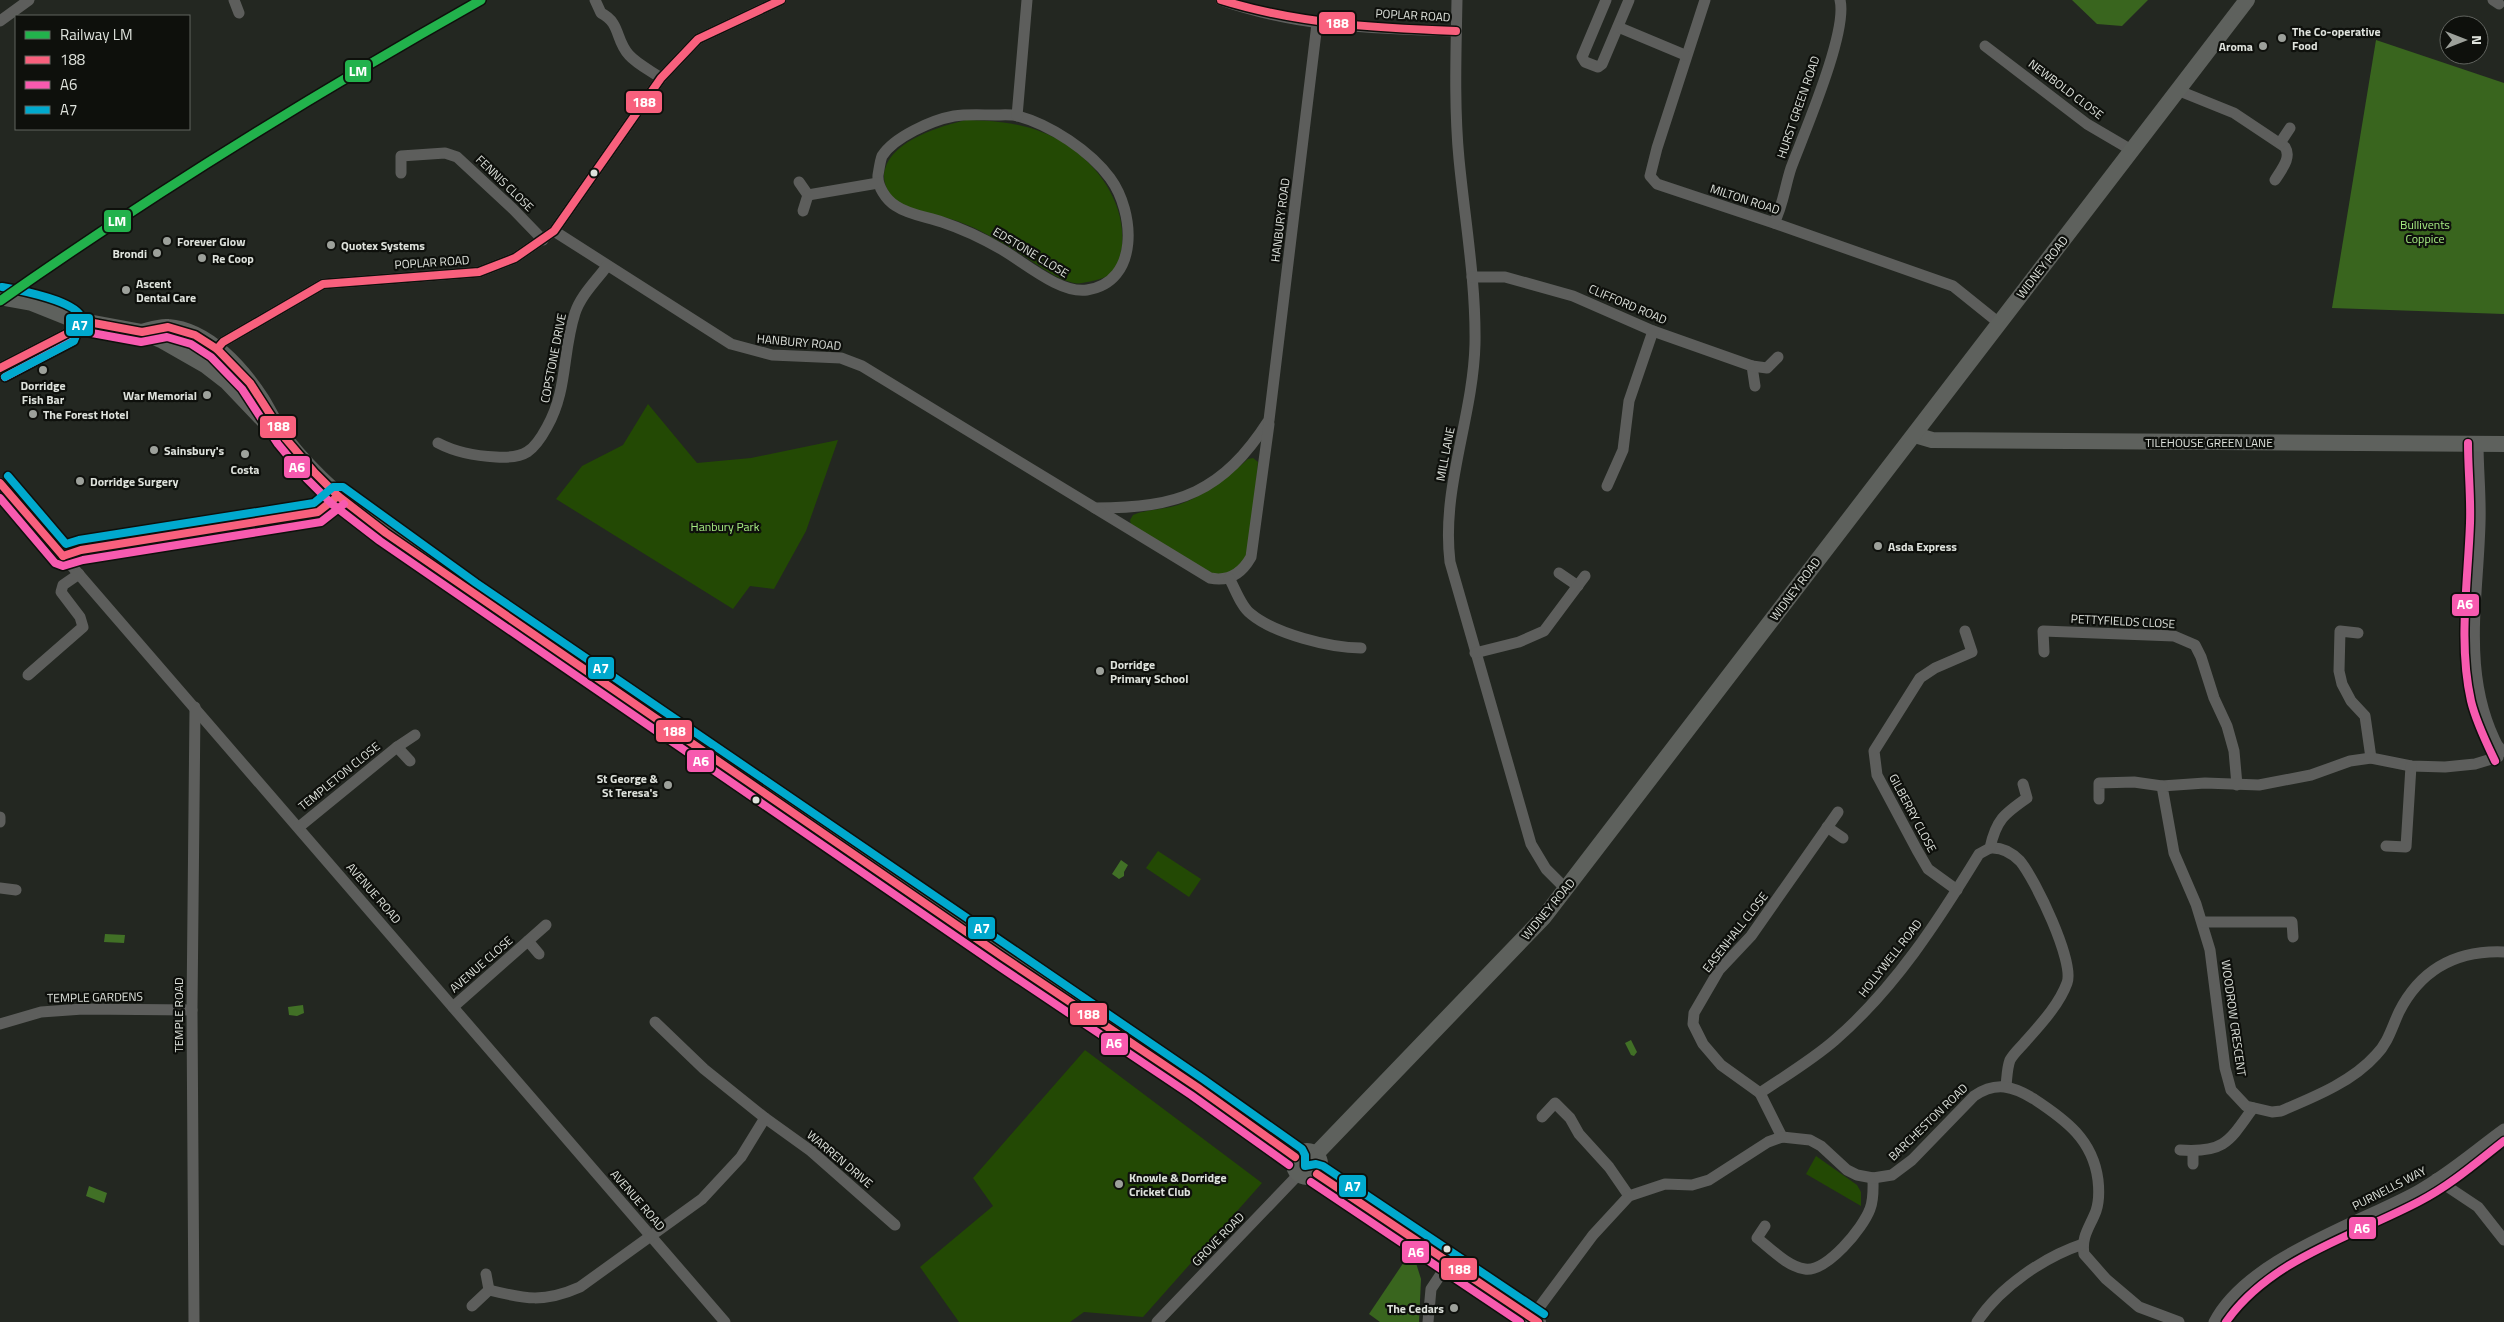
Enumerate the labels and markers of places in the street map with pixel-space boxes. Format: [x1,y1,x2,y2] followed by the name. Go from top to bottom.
[2292,22,2381,55] place label: The Co-operative Food
[2276,32,2288,44] marker: The Co-operative Food
[2219,37,2253,56] place label: Aroma
[2257,40,2269,52] marker: Aroma
[589,168,599,178] unlabelled marker
[177,232,245,251] place label: Forever Glow
[161,235,173,247] marker: Forever Glow
[341,236,425,255] place label: Quotex Systems
[325,239,337,251] marker: Quotex Systems
[113,244,147,263] place label: Brondi
[151,247,163,259] marker: Brondi
[212,249,254,268] place label: Re Coop
[196,252,208,264] marker: Re Coop
[136,274,196,307] place label: Ascent Dental Care
[120,284,132,296] marker: Ascent Dental Care
[37,364,49,376] marker: Dorridge Fish Bar
[20,376,66,409] place label: Dorridge Fish Bar
[123,386,197,405] place label: War Memorial
[201,389,213,401] marker: War Memorial
[43,405,129,424] place label: The Forest Hotel
[27,408,39,420] marker: The Forest Hotel
[164,441,225,460] place label: Sainsbury's
[148,444,160,456] marker: Sainsbury's
[239,448,251,460] marker: Costa
[231,460,259,479] place label: Costa
[90,472,178,491] place label: Dorridge Surgery
[74,475,86,487] marker: Dorridge Surgery
[1888,537,1957,556] place label: Asda Express
[1872,540,1884,552] marker: Asda Express
[1110,655,1188,688] place label: Dorridge Primary School
[1094,665,1106,677] marker: Dorridge Primary School
[597,769,659,802] place label: St George & St Teresa's
[662,779,674,791] marker: St George & St Teresa's
[751,795,761,805] unlabelled marker
[1129,1168,1227,1201] place label: Knowle & Dorridge Cricket Club
[1113,1178,1125,1190] marker: Knowle & Dorridge Cricket Club
[1442,1244,1452,1254] unlabelled marker
[1387,1299,1444,1318] place label: The Cedars
[1448,1302,1460,1314] marker: The Cedars

